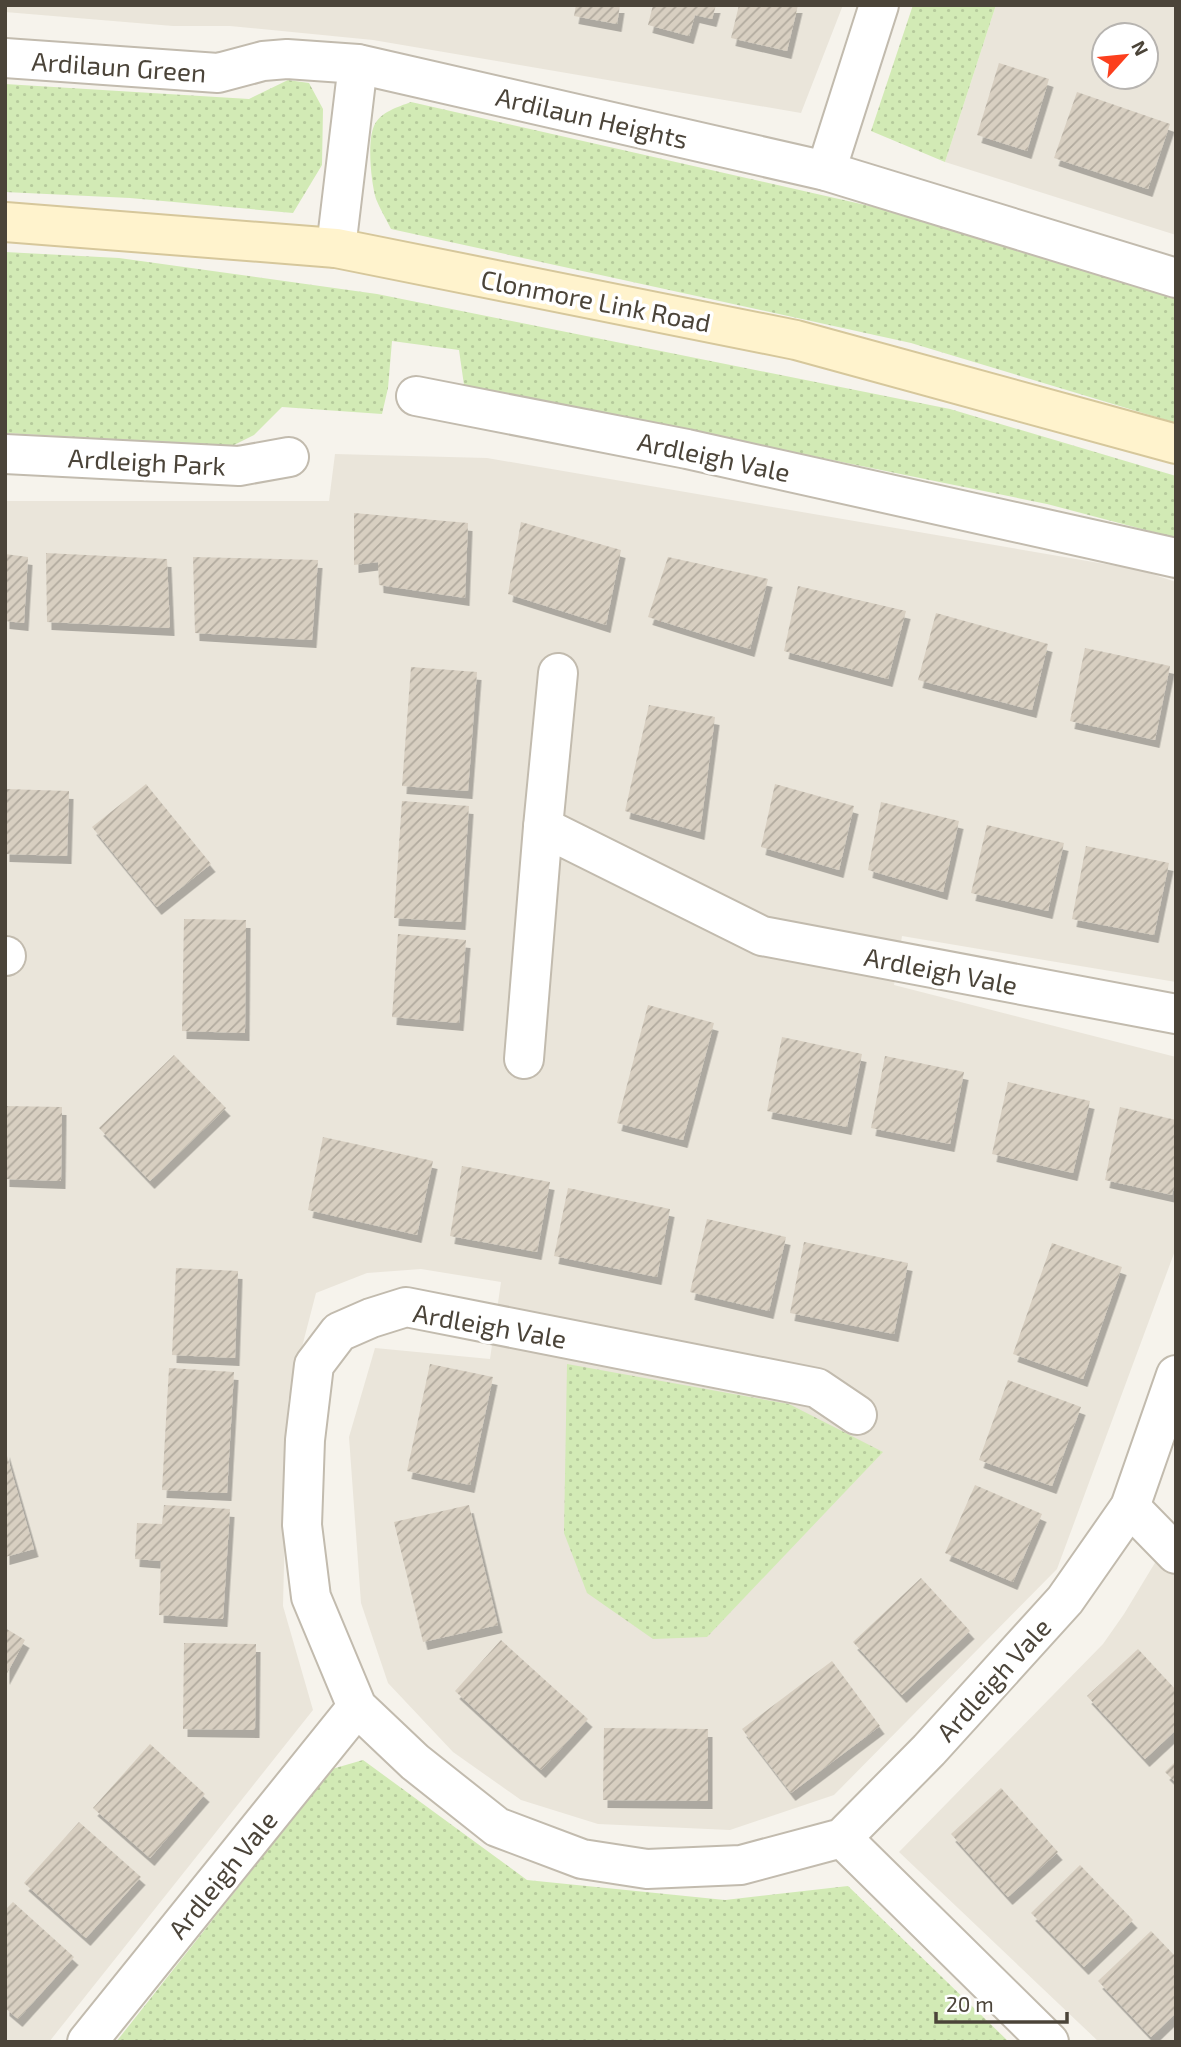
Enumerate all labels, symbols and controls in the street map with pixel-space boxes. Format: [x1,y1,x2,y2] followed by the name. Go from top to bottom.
[1090,21,1160,91] north arrow
[1127,37,1154,59] text: N
[31,44,207,88] street label: Ardilaun Green
[493,80,691,154] street label: Ardilaun Heights
[478,263,714,337] street label: Clonmore Link Road
[635,425,793,487] street label: Ardleigh Vale
[67,441,227,481] street label: Ardleigh Park
[862,940,1020,1000] street label: Ardleigh Vale
[411,1296,569,1354] street label: Ardleigh Vale
[930,1611,1056,1747] street label: Ardleigh Vale
[161,1804,283,1944] street label: Ardleigh Vale
[936,1980,1067,2024] scale bar
[946,1991,994,2016] text: 20 m

